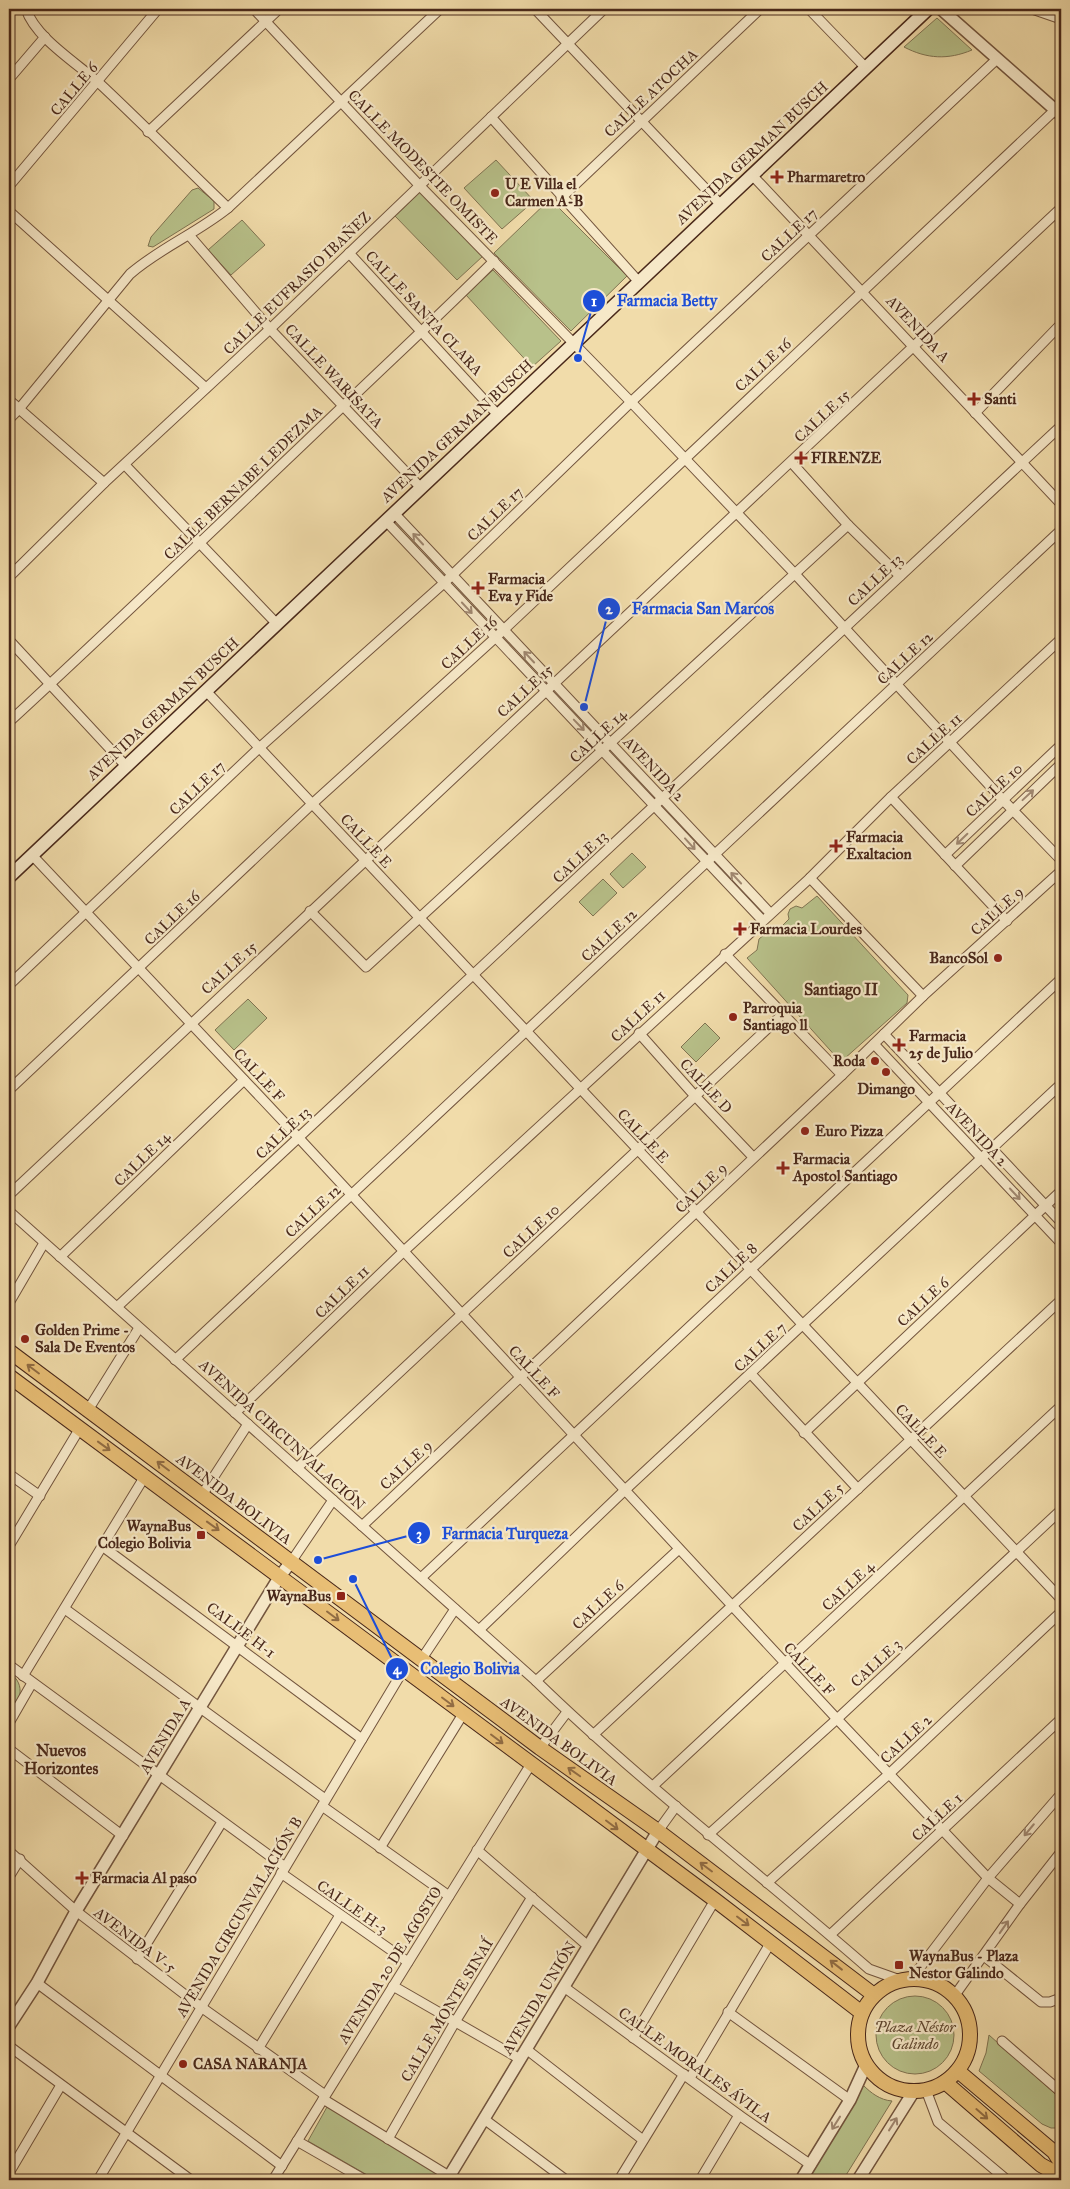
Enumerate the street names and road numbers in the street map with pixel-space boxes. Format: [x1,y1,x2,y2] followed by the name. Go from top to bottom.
[601,45,701,141] street label: CALLE ATOCHA
[46,58,102,119] street label: CALLE 6
[672,78,832,229] street label: AVENIDA GERMAN BUSCH
[344,86,502,248] street label: CALLE MODESTIE OMISTE
[757,204,821,266] street label: CALLE 17
[219,208,375,358] street label: CALLE EUFRASIO IBAÑEZ
[362,247,486,379] street label: CALLE SANTA CLARA
[882,291,953,366] street label: AVENIDA A
[281,320,387,432] street label: CALLE WARISATA
[731,334,796,395] street label: CALLE 16
[377,356,537,507] street label: AVENIDA GERMAN BUSCH
[791,386,853,446] street label: CALLE 15
[160,402,326,564] street label: CALLE BERNABE LEDEZMA
[463,483,527,545] street label: CALLE 17
[844,550,906,610] street label: CALLE 13
[437,612,502,673] street label: CALLE 16
[873,627,937,688] street label: CALLE 12
[83,634,243,785] street label: AVENIDA GERMAN BUSCH
[494,661,556,721] street label: CALLE 15
[566,705,630,767] street label: CALLE 14
[903,709,965,769] street label: CALLE 11
[619,732,689,805] street label: AVENIDA 2
[165,757,229,819] street label: CALLE 17
[962,759,1026,821] street label: CALLE 10
[336,810,396,872] street label: CALLE E
[549,827,611,887] street label: CALLE 13
[967,883,1027,939] street label: CALLE 9
[141,886,204,949] street label: CALLE 16
[577,904,641,965] street label: CALLE 12
[198,938,260,998] street label: CALLE 15
[607,986,669,1046] street label: CALLE 11
[230,1045,288,1106] street label: CALLE F
[676,1055,736,1117] street label: CALLE D
[942,1097,1012,1170] street label: AVENIDA 2
[252,1103,314,1163] street label: CALLE 13
[613,1105,673,1167] street label: CALLE E
[110,1128,174,1190] street label: CALLE 14
[672,1159,730,1217] street label: CALLE 9
[281,1180,345,1241] street label: CALLE 12
[499,1200,563,1262] street label: CALLE 10
[701,1239,761,1297] street label: CALLE 8
[311,1262,373,1322] street label: CALLE 11
[893,1273,954,1330] street label: CALLE 6
[730,1318,790,1376] street label: CALLE 7
[505,1342,563,1403] street label: CALLE F
[195,1354,370,1515] street label: AVENIDA CIRCUNVALACIÓN
[891,1400,951,1462] street label: CALLE E
[376,1436,436,1494] street label: CALLE 9
[172,1449,295,1548] street label: AVENIDA BOLIVIA
[789,1479,847,1535] street label: CALLE 5
[818,1557,878,1615] street label: CALLE 4
[568,1576,629,1633] street label: CALLE 6
[203,1598,279,1662] street label: CALLE H-1
[847,1635,905,1691] street label: CALLE 3
[780,1639,838,1700] street label: CALLE F
[496,1692,621,1789] street label: AVENIDA BOLIVIA
[135,1695,194,1778] street label: AVENIDA A
[877,1710,936,1767] street label: CALLE 2
[908,1789,966,1845] street label: CALLE 1
[171,1813,306,2021] street label: AVENIDA CIRCUNVALACIÓN B
[313,1876,391,1938] street label: CALLE H-3
[334,1883,446,2048] street label: AVENIDA 20 DE AGOSTO
[90,1903,179,1977] street label: AVENIDA V-5
[396,1934,497,2085] street label: CALLE MONTE SINAÍ
[497,1937,580,2059] street label: AVENIDA UNIÓN
[615,2003,776,2127] street label: CALLE MORALES ÁVILA

